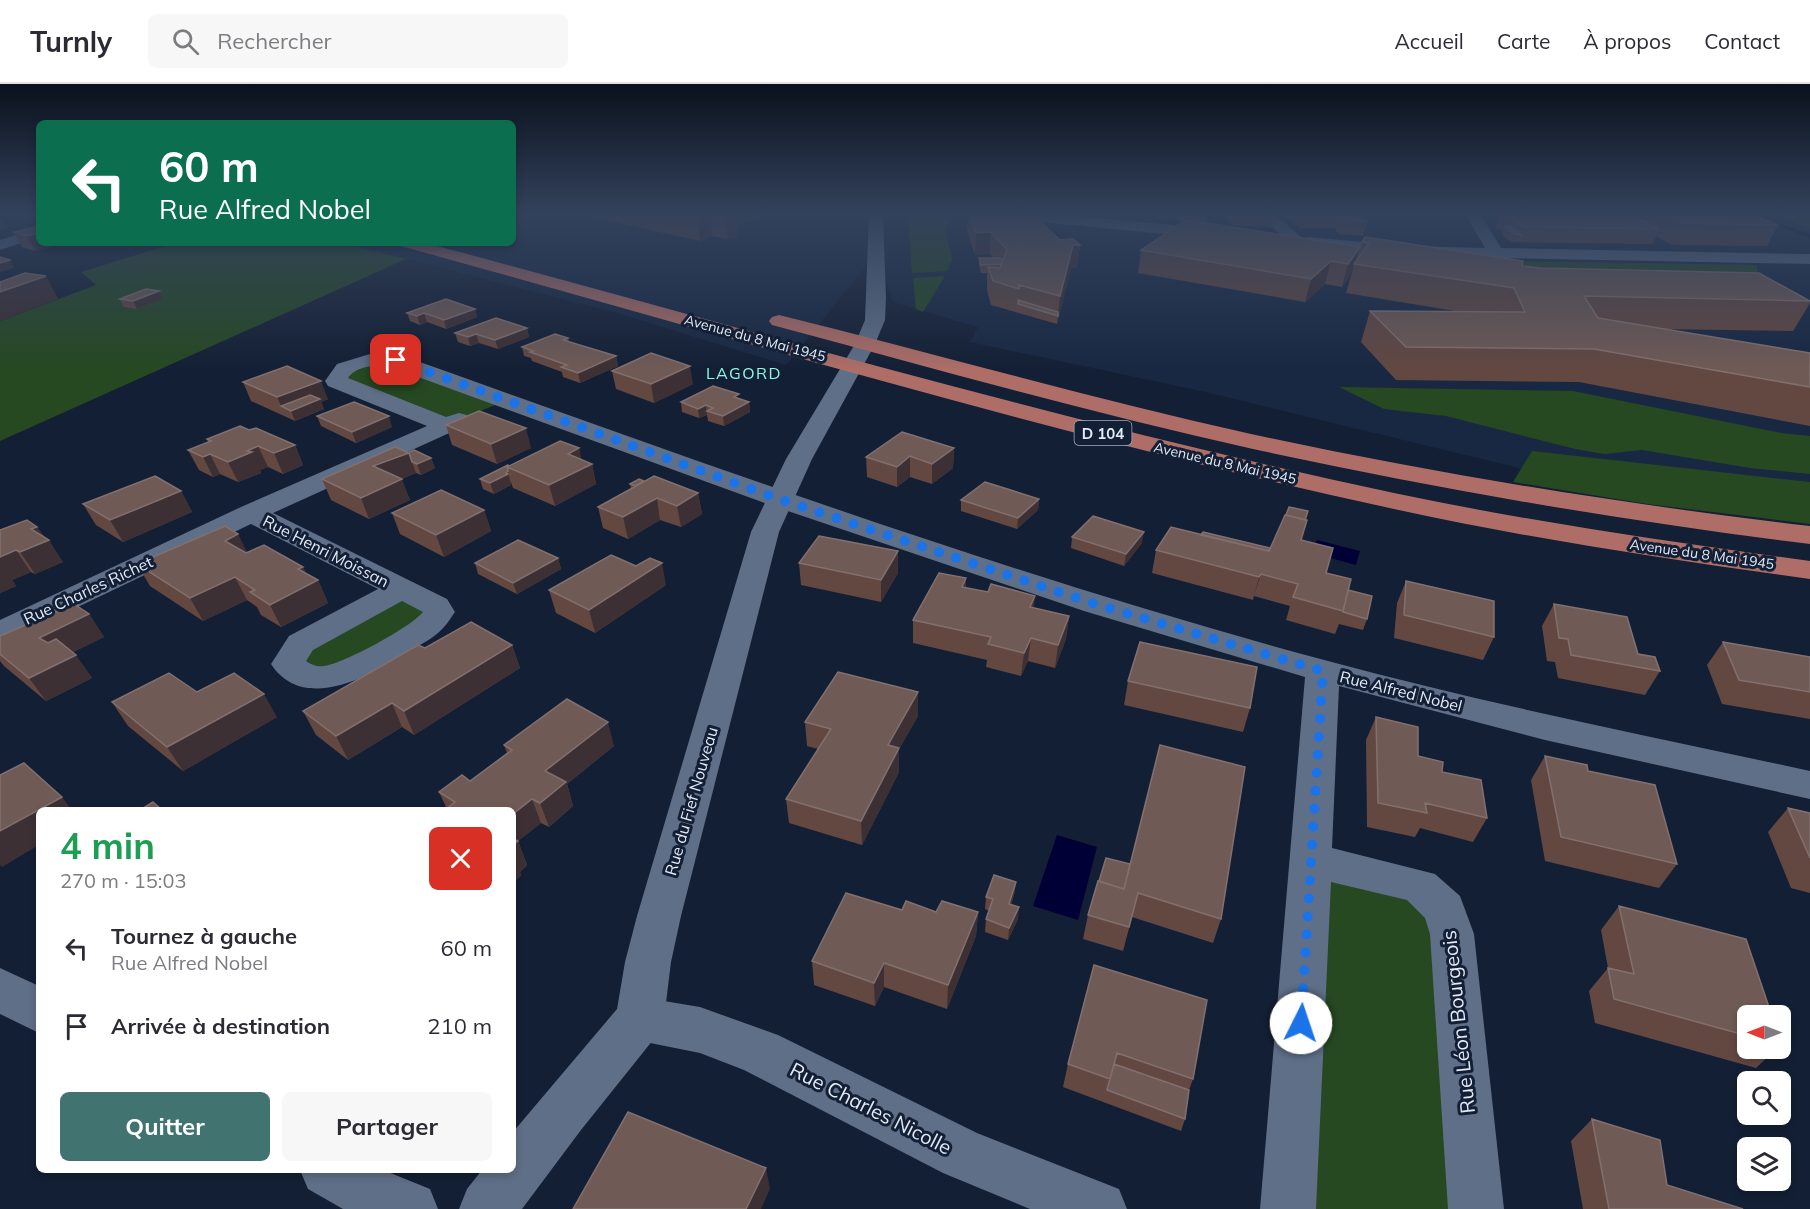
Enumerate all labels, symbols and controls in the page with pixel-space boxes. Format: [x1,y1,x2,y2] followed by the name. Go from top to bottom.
[148,14,568,68] search box
[30,24,112,59] text: Turnly
[169,25,202,58] icon: search
[217,27,332,55] text: Rechercher
[1394,28,1464,54] text: Accueil
[1497,28,1550,54] text: Carte
[1583,28,1671,54] text: À propos
[1704,28,1780,54] text: Contact
[159,140,259,193] text: 60 m
[60,144,138,222] icon: left
[159,192,371,226] text: Rue Alfred Nobel
[682,310,828,366] street label: Avenue du 8 Mai 1945
[370,334,421,385] pin
[379,343,412,376] icon: arrive
[706,363,782,383] district label: LAGORD
[1074,421,1132,445] road number: D 104
[1152,438,1298,488] street label: Avenue du 8 Mai 1945
[260,511,392,591] street label: Rue Henri Moissan
[1629,535,1775,573] street label: Avenue du 8 Mai 1945
[20,551,156,629] street label: Rue Charles Richet
[1338,666,1464,716] street label: Rue Alfred Nobel
[660,724,722,878] street label: Rue du Fief Nouveau
[60,823,155,868] text: 4 min
[429,827,492,890] button: close
[60,868,186,893] text: 270 m · 15:03
[111,922,297,950] text: Tournez à gauche
[1436,929,1480,1115] street label: Rue Léon Bourgeois
[60,932,93,965] icon: left
[441,934,492,962] text: 60 m
[111,950,268,975] text: Rue Alfred Nobel
[1269,991,1333,1055] position arrow
[1737,1005,1791,1059] north arrow
[1737,1005,1791,1191] map controls
[60,1010,93,1043] icon: arrive
[111,1012,330,1040] text: Arrivée à destination
[427,1012,492,1040] text: 210 m
[786,1056,956,1160] street label: Rue Charles Nicolle
[1737,1071,1791,1125] button: search
[60,1092,270,1161] button: Quitter
[282,1092,492,1161] button: Partager
[1737,1137,1791,1191] button: layers

